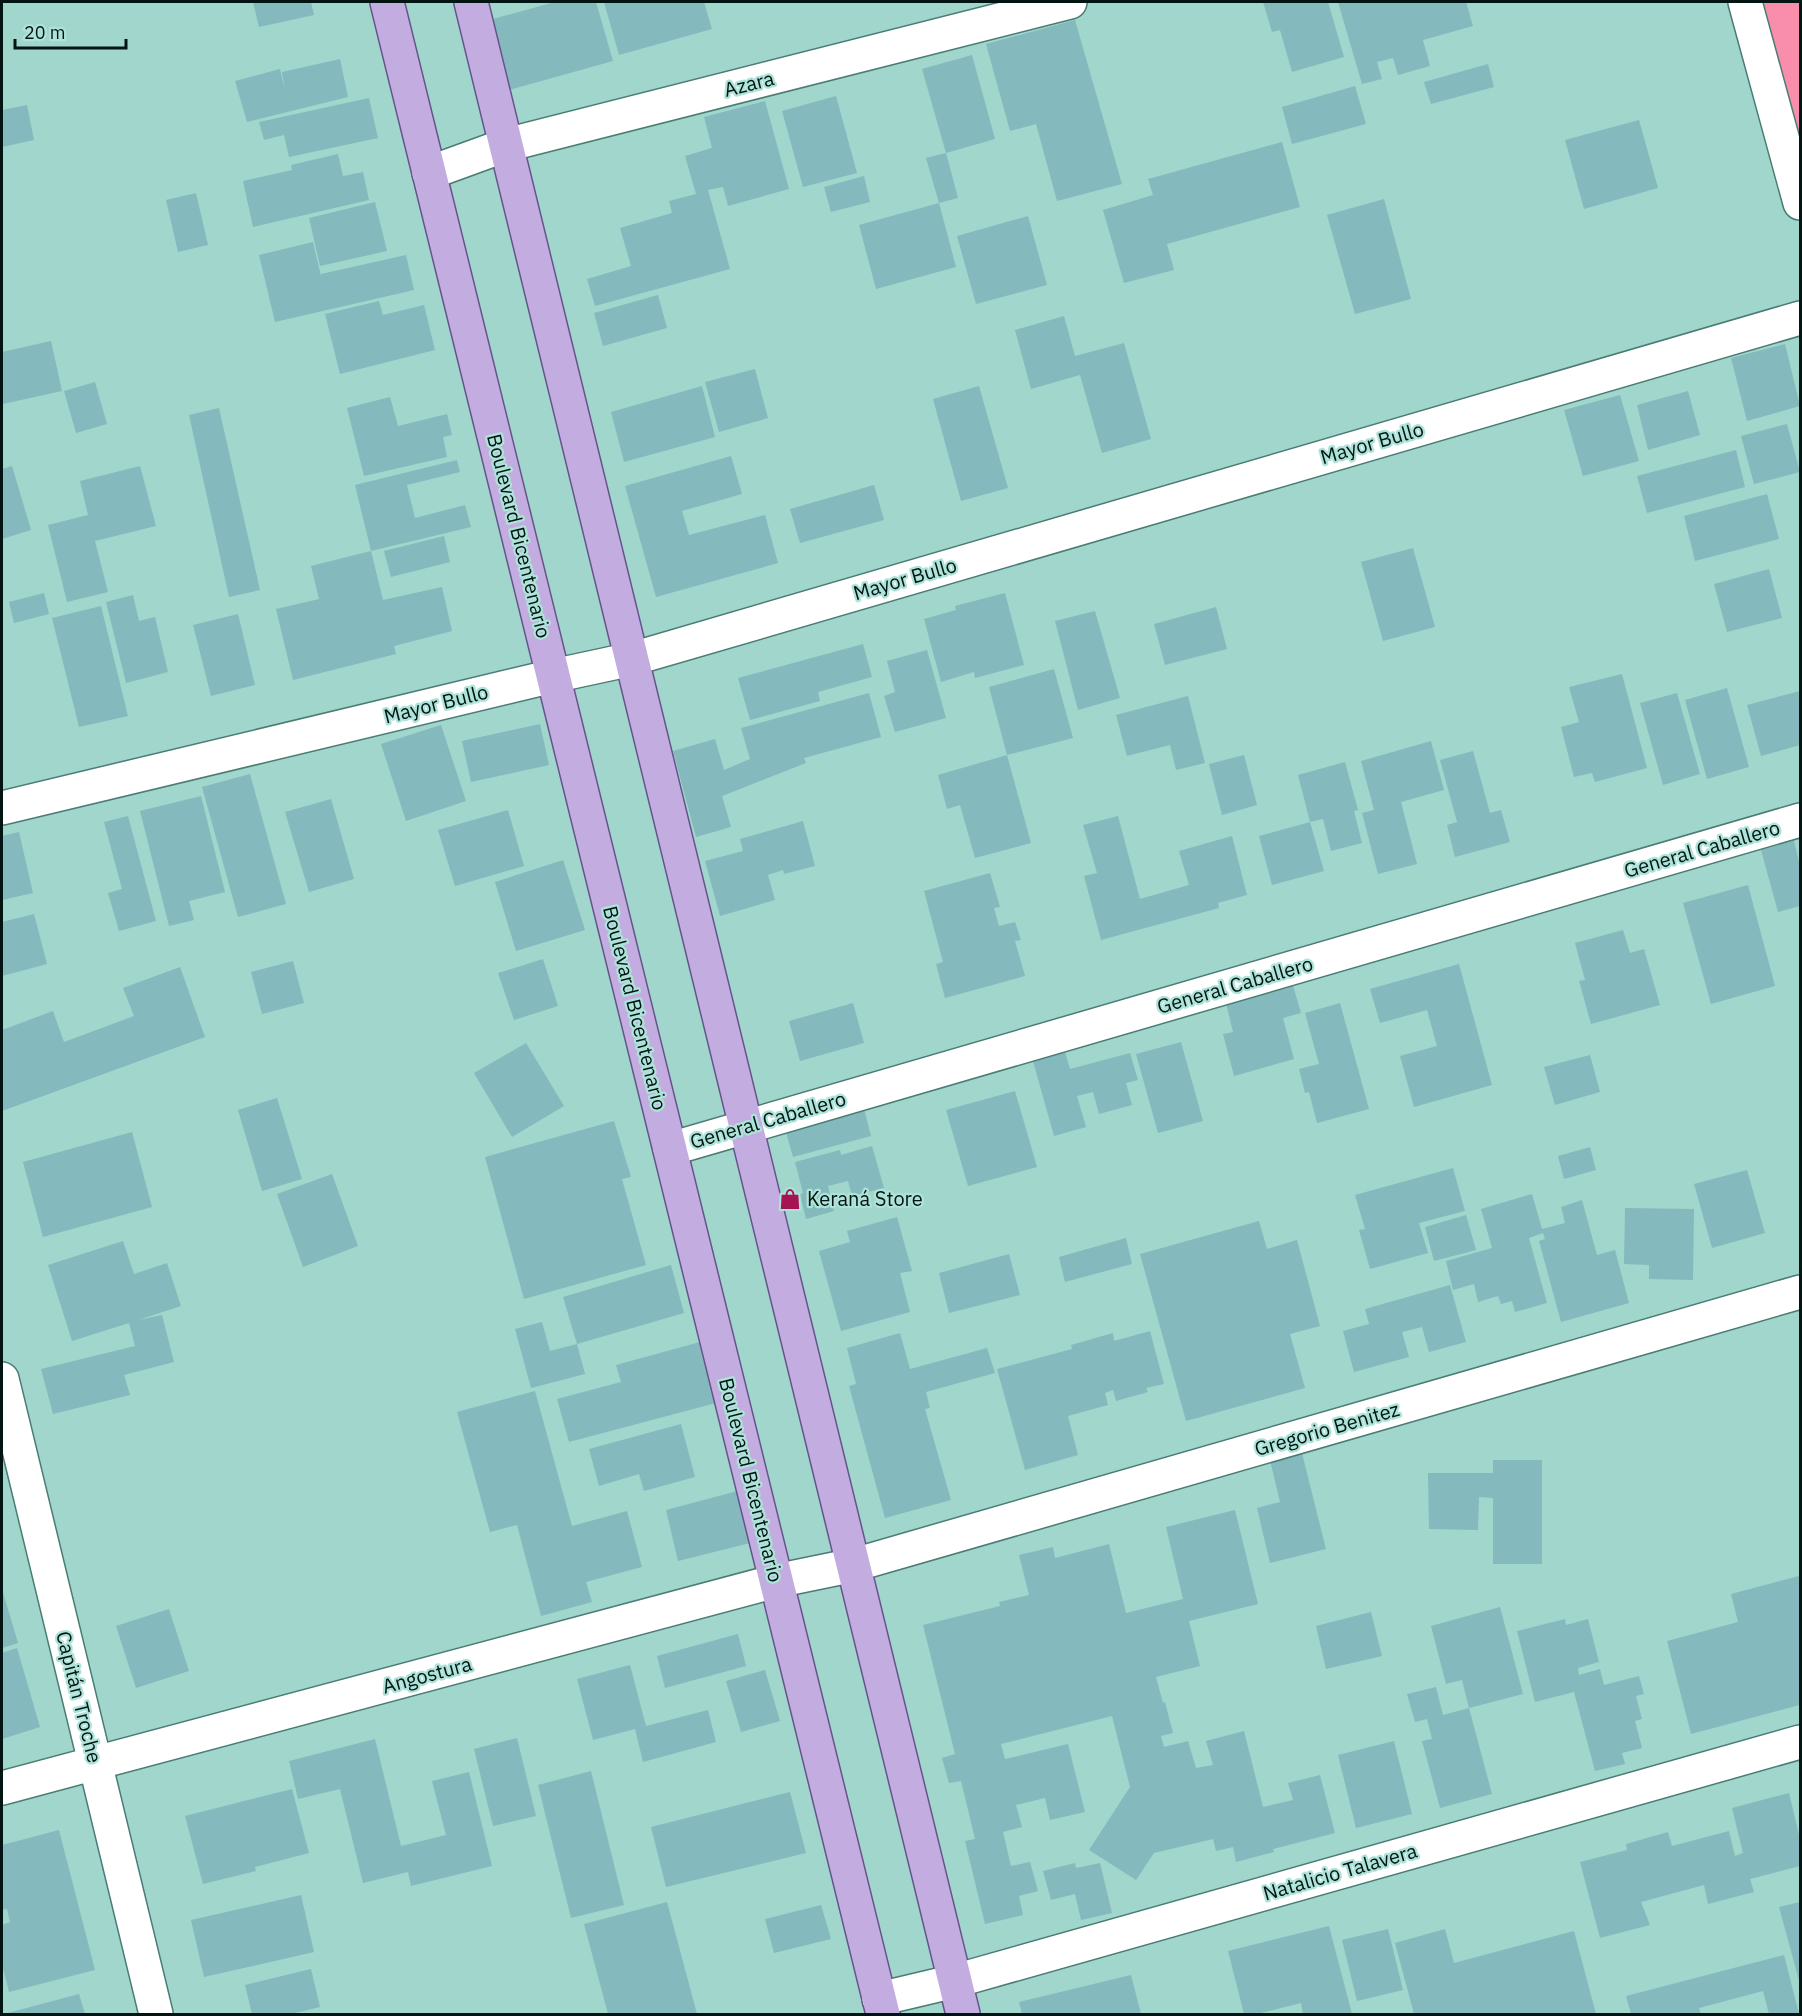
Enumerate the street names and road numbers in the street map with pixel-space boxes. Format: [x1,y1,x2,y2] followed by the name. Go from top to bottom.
[721,64,777,103] street label: Azara
[1317,415,1427,470] street label: Mayor Bullo
[481,431,558,641] street label: Boulevard Bicentenario
[850,551,960,606] street label: Mayor Bullo
[381,678,491,729] street label: Mayor Bullo
[1621,813,1783,884] street label: General Caballero
[597,903,674,1113] street label: Boulevard Bicentenario
[1154,949,1316,1020] street label: General Caballero
[687,1084,849,1155] street label: General Caballero
[713,1375,790,1585] street label: Boulevard Bicentenario
[1251,1395,1402,1462] street label: Gregorio Benitez
[50,1628,109,1766] street label: Capitán Troche
[379,1650,475,1699] street label: Angostura
[1260,1837,1420,1906] street label: Natalicio Talavera

